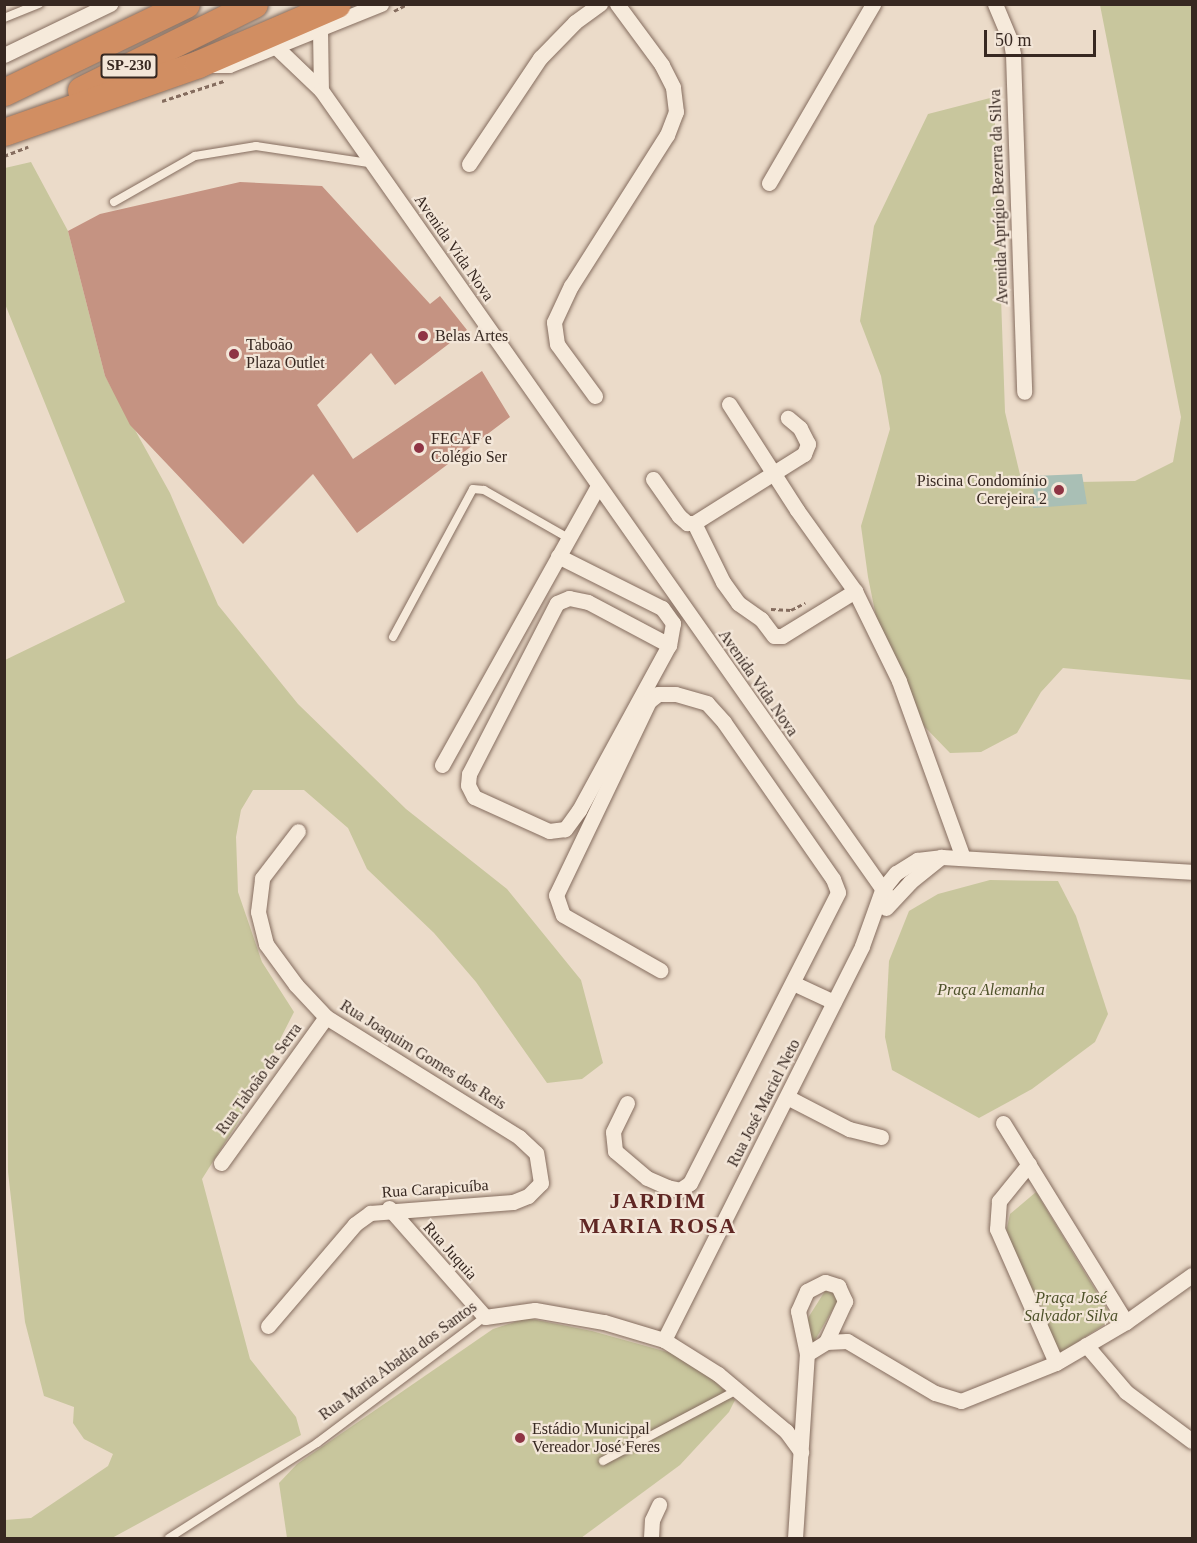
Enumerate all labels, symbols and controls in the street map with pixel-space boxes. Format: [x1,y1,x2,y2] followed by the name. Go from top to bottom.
[987,18,1100,56] scale bar
[995,30,1032,50] text: 50 m
[100,54,158,78] road number: SP-230
[986,88,1012,306] street label: Avenida Aprígio Bezerra da Silva
[410,191,498,305] street label: Avenida Vida Nova
[435,326,509,346] place label: Belas Artes
[416,329,430,343] marker: Belas Artes
[246,335,325,373] place label: Taboão Plaza Outlet
[227,347,241,361] marker: Taboão Plaza Outlet
[431,429,507,467] place label: FECAF e Colégio Ser
[412,441,426,455] marker: FECAF e Colégio Ser
[917,471,1047,509] place label: Piscina Condomínio Cerejeira 2
[1052,483,1066,497] marker: Piscina Condomínio Cerejeira 2
[714,626,802,740] street label: Avenida Vida Nova
[937,980,1045,1000] park label: Praça Alemanha
[337,996,509,1114] street label: Rua Joaquim Gomes dos Reis
[212,1019,306,1139] street label: Rua Taboão da Serra
[723,1036,805,1170] street label: Rua José Maciel Neto
[381,1176,489,1202] street label: Rua Carapicuíba
[579,1187,737,1238] district label: JARDIM MARIA ROSA
[419,1218,481,1284] street label: Rua Juquia
[1024,1288,1118,1326] park label: Praça José Salvador Silva
[315,1297,481,1425] street label: Rua Maria Abadia dos Santos
[532,1419,660,1457] place label: Estádio Municipal Vereador José Feres
[513,1431,527,1445] marker: Estádio Municipal Vereador José Feres

